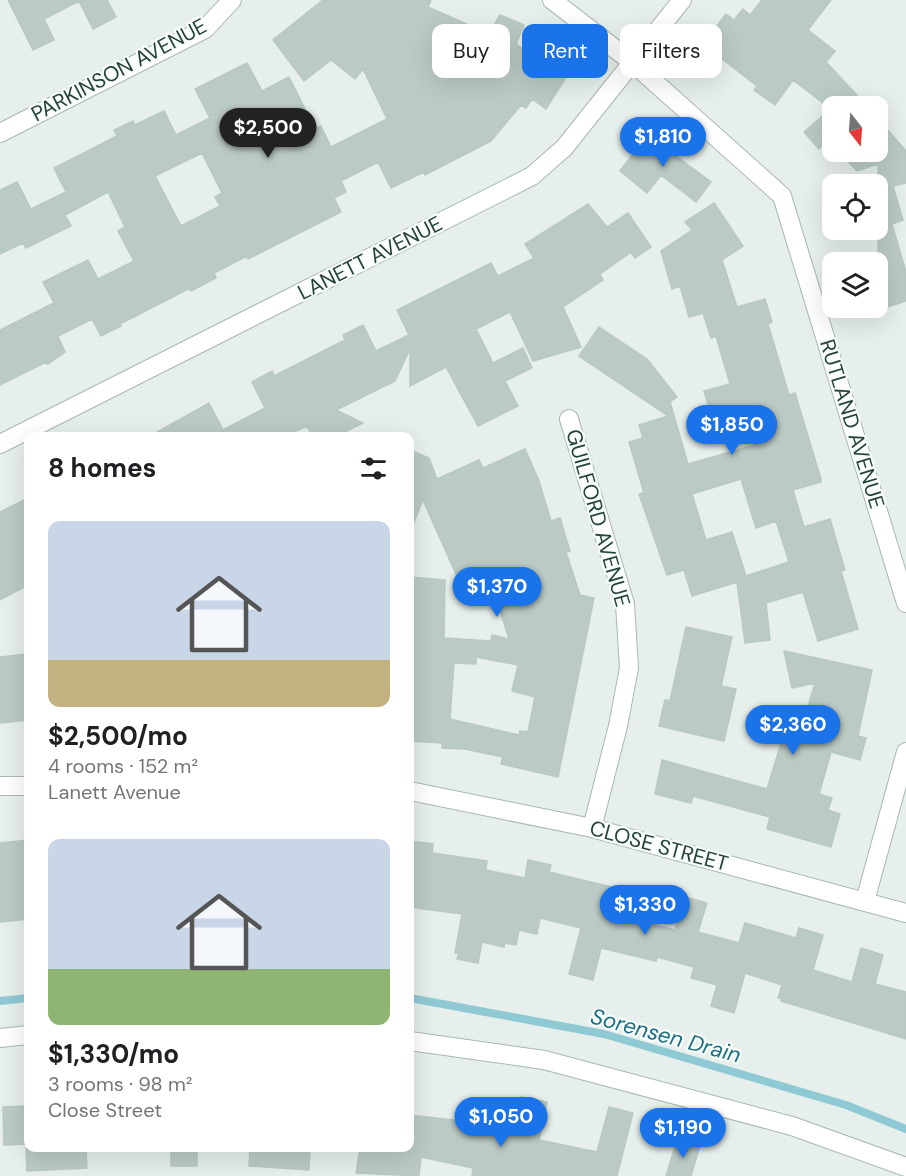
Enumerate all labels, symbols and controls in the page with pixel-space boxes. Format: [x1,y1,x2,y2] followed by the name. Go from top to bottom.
[26,12,212,128] street label: PARKINSON AVENUE
[432,24,510,78] chip: Buy
[522,24,608,78] chip: Rent
[620,24,722,78] chip: Filters
[822,96,888,162] north arrow
[822,96,888,318] map controls
[219,108,317,159] pin: $2,500
[233,114,303,140] text: $2,500
[614,117,712,168] pin: $1,810
[634,123,692,149] text: $1,810
[822,174,888,240] button: locate
[293,210,447,306] street label: LANETT AVENUE
[822,252,888,318] button: layers
[813,336,891,512] street label: RUTLAND AVENUE
[683,405,781,456] pin: $1,850
[700,411,764,437] text: $1,850
[559,426,637,610] street label: GUILFORD AVENUE
[48,451,156,485] text: 8 homes
[357,452,390,485] icon: filters
[165,560,273,668] icon: home
[448,567,546,618] pin: $1,370
[467,573,527,599] text: $1,370
[744,705,842,756] pin: $2,360
[759,711,827,737] text: $2,360
[48,719,188,753] text: $2,500/mo
[48,753,198,779] text: 4 rooms · 152 m²
[48,779,181,805] text: Lanett Avenue
[587,814,732,878] street label: CLOSE STREET
[165,878,273,986] icon: home
[596,885,694,936] pin: $1,330
[614,891,676,917] text: $1,330
[588,1001,744,1069] water label: Sorensen Drain
[48,1037,179,1071] text: $1,330/mo
[48,1071,192,1097] text: 3 rooms · 98 m²
[48,1097,162,1123] text: Close Street
[452,1097,550,1148] pin: $1,050
[469,1103,533,1129] text: $1,050
[634,1108,732,1159] pin: $1,190
[654,1114,712,1140] text: $1,190

